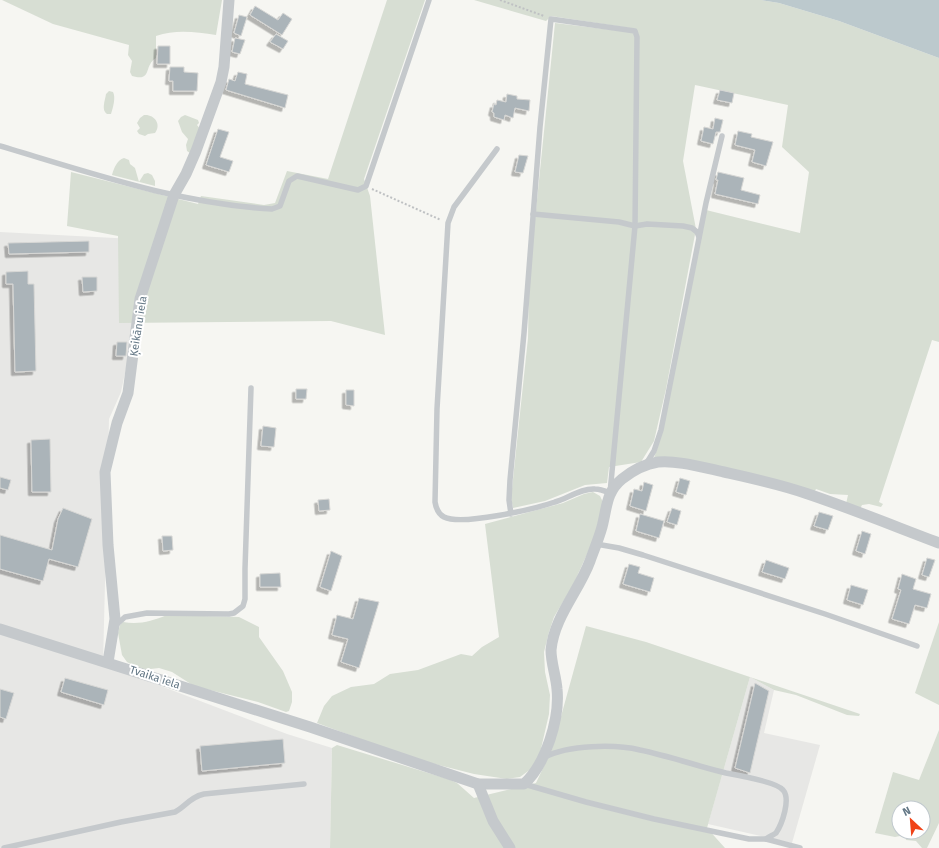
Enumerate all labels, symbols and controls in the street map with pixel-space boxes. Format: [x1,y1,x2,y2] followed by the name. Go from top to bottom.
[127,295,151,357] street label: Ķeikānu iela
[128,663,182,692] street label: Tvaika iela
[891,800,931,840] north arrow
[901,804,913,819] text: N

